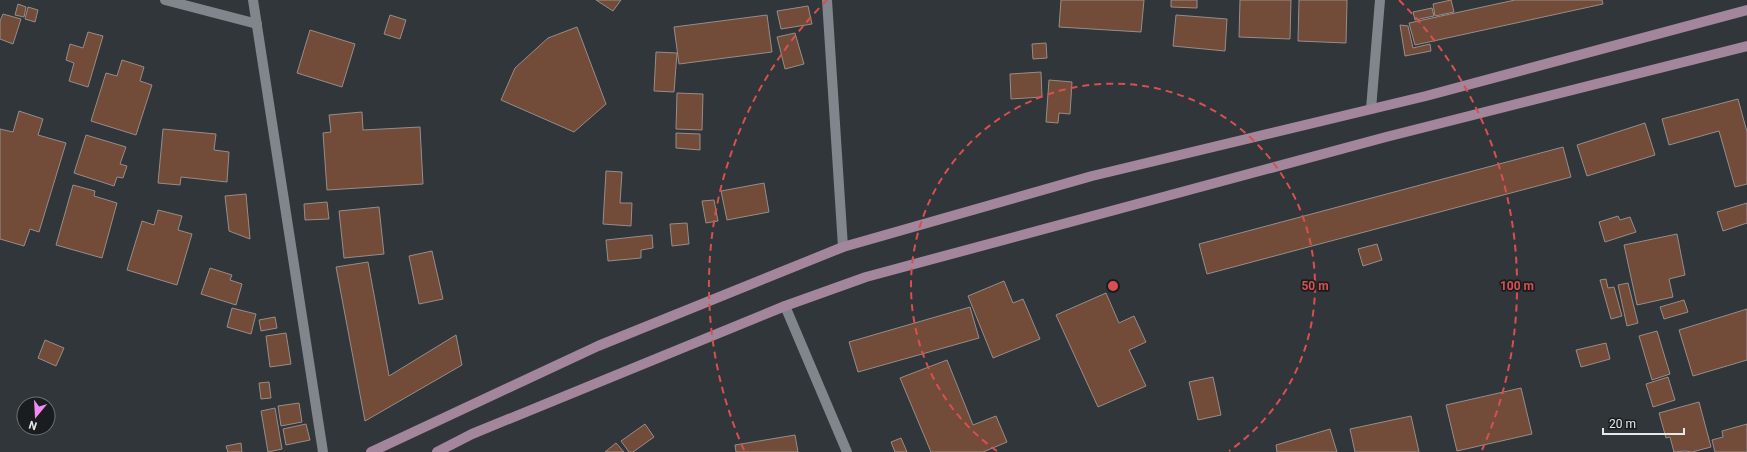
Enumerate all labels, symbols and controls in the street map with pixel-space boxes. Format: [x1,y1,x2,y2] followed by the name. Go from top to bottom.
[1106,279,1120,293] centre of rings
[1301,279,1329,293] text: 50 m
[1500,279,1534,293] text: 100 m
[16,396,56,436] north arrow
[1603,410,1684,436] scale bar
[1609,417,1636,431] text: 20 m
[27,418,39,432] text: N

